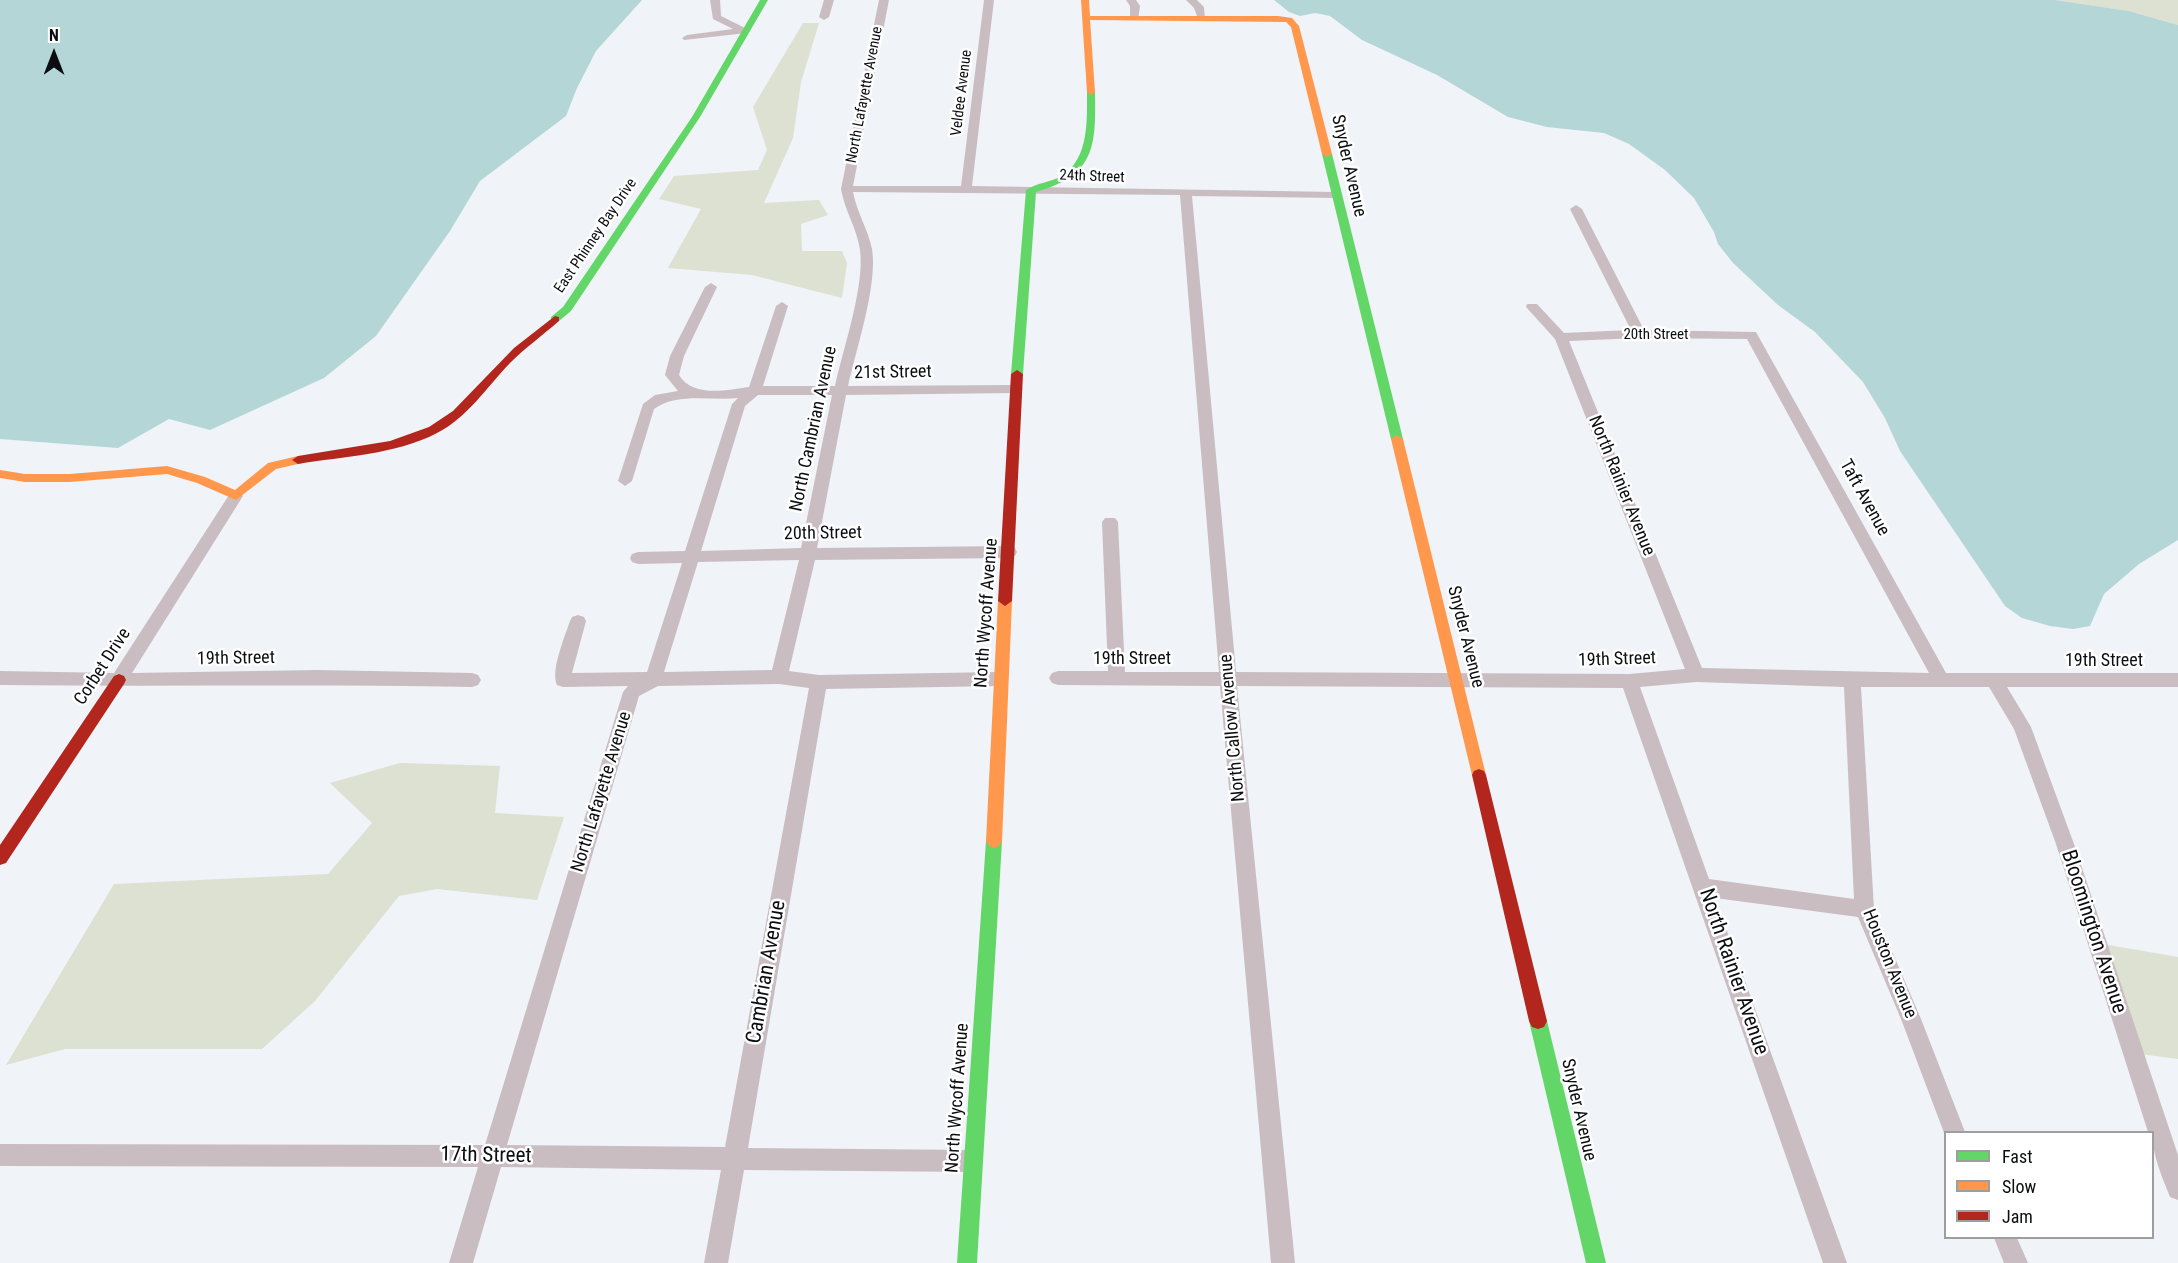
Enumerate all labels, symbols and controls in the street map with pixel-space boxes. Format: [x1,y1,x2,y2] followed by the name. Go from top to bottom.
[24,24,84,84] north arrow
[843,25,887,165] street label: North Lafayette Avenue
[49,26,59,45] text: N
[948,49,976,137] street label: Veldee Avenue
[1326,113,1370,219] street label: Snyder Avenue
[1059,167,1125,187] street label: 24th Street
[551,175,641,297] street label: East Phinney Bay Drive
[1623,326,1689,344] street label: 20th Street
[786,344,842,514] street label: North Cambrian Avenue
[854,362,932,384] street label: 21st Street
[1583,413,1659,559] street label: North Rainier Avenue
[1834,456,1894,540] street label: Taft Avenue
[784,523,862,545] street label: 20th Street
[971,537,1003,689] street label: North Wycoff Avenue
[1442,584,1488,690] street label: Snyder Avenue
[70,624,136,710] street label: Corbet Drive
[197,648,275,670] street label: 19th Street
[1093,648,1171,670] street label: 19th Street
[1578,648,1656,672] street label: 19th Street
[2065,650,2143,672] street label: 19th Street
[1216,653,1250,803] street label: North Callow Avenue
[567,709,637,875] street label: North Lafayette Avenue
[2055,847,2131,1017] street label: Bloomington Avenue
[1693,886,1773,1058] street label: North Rainier Avenue
[742,898,792,1046] street label: Cambrian Avenue
[1857,906,1921,1022] street label: Houston Avenue
[942,1022,974,1174] street label: North Wycoff Avenue
[1556,1057,1600,1163] street label: Snyder Avenue
[1944,1131,2154,1239] legend
[440,1143,532,1169] street label: 17th Street
[2002,1146,2033,1167] text: Fast
[2002,1176,2036,1197] text: Slow
[2002,1206,2033,1227] text: Jam

